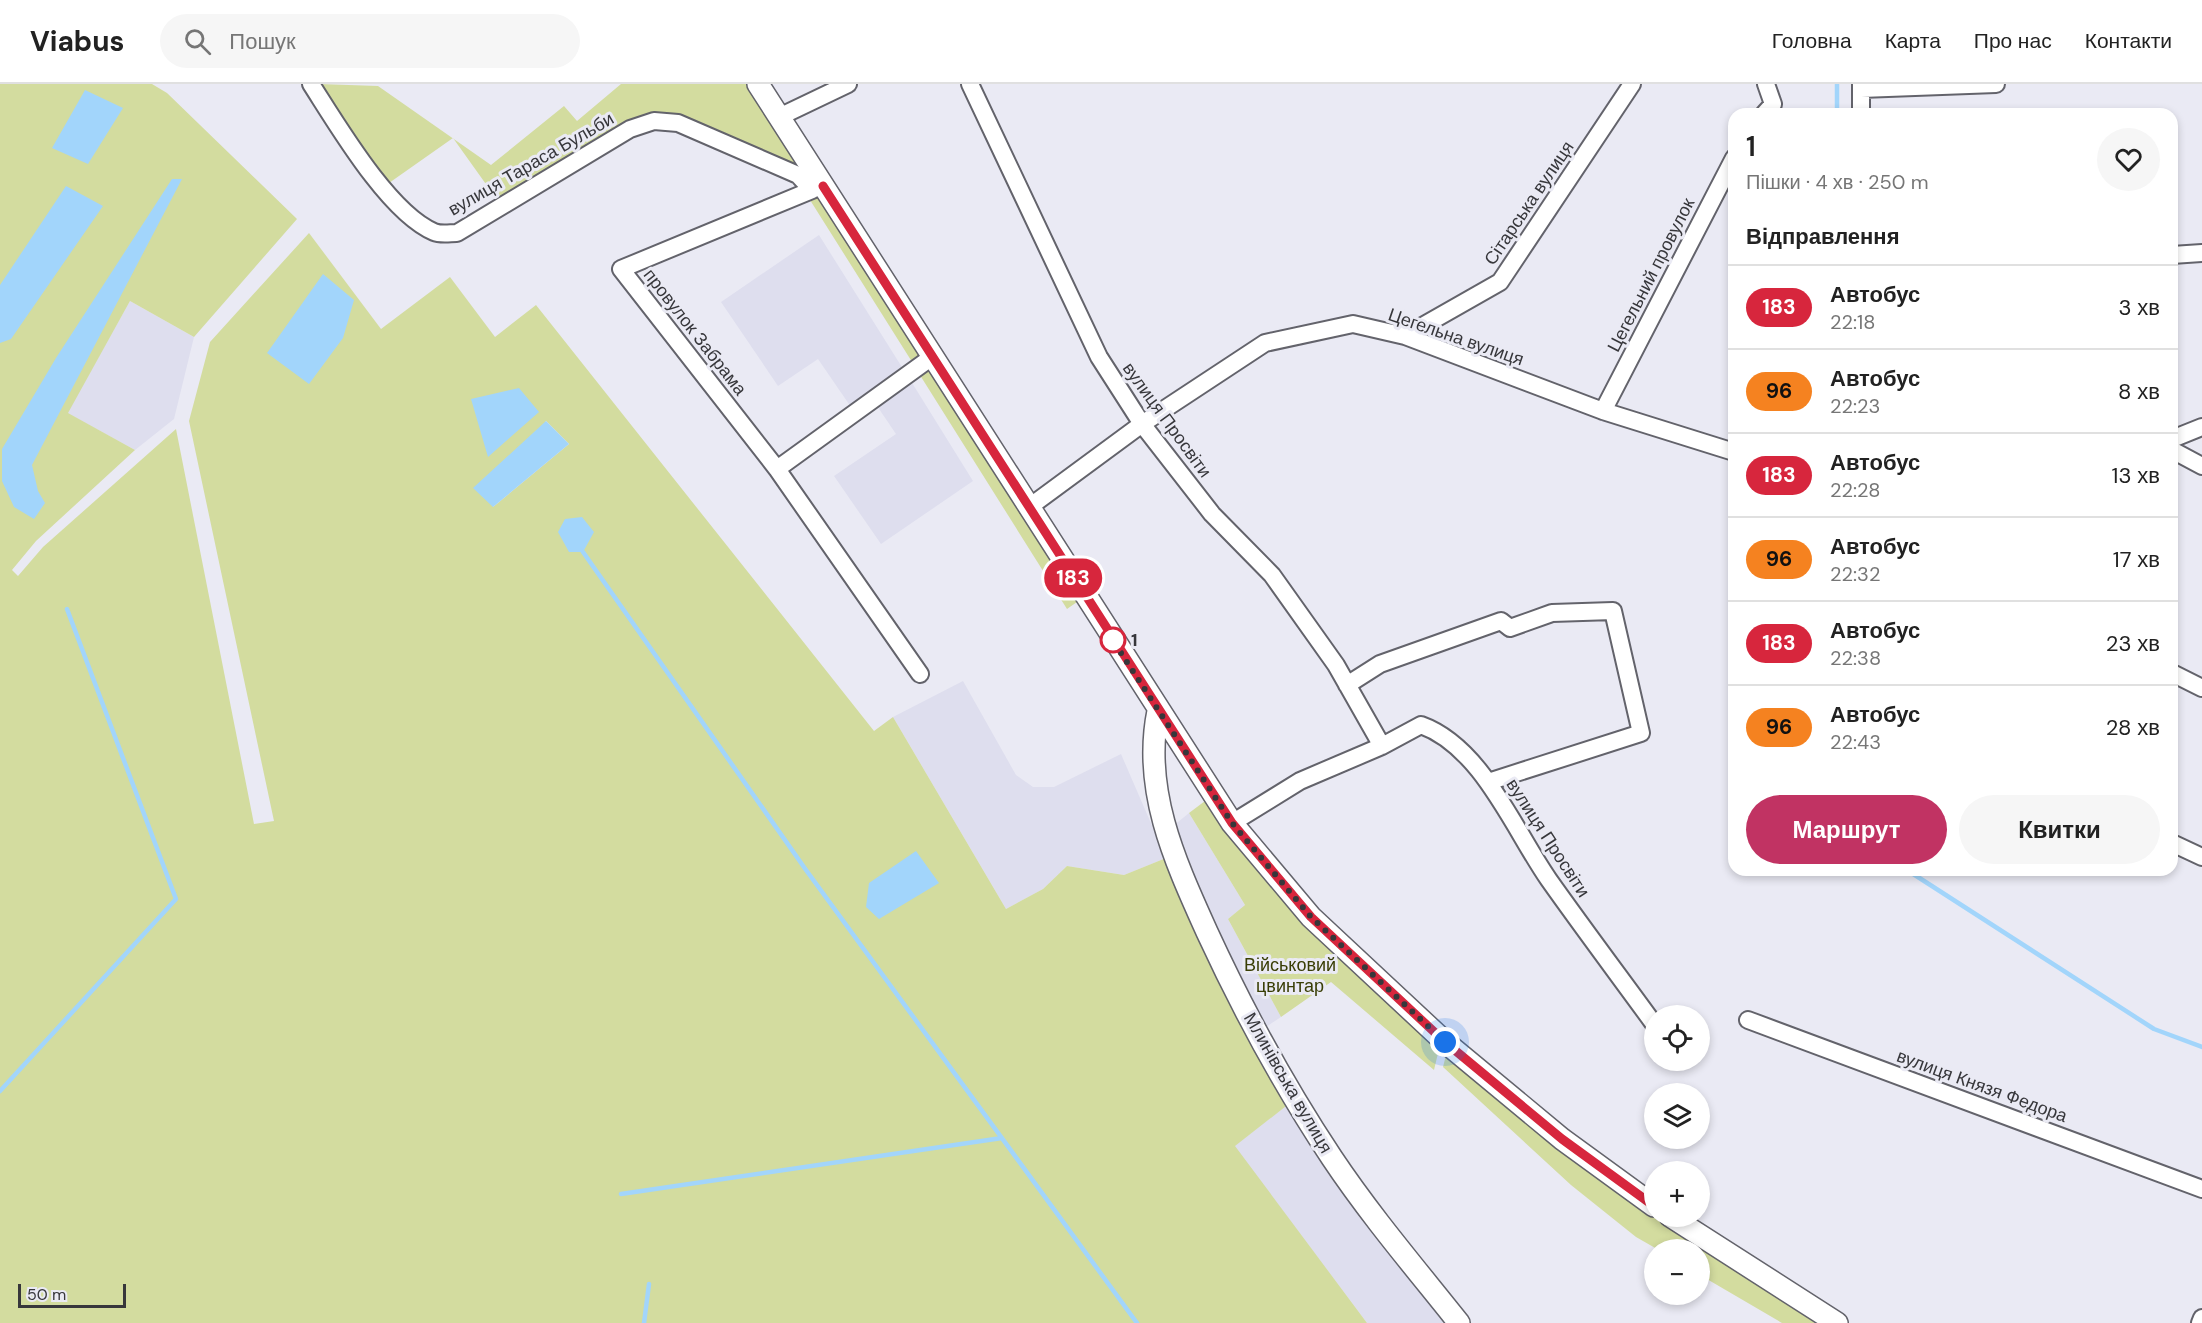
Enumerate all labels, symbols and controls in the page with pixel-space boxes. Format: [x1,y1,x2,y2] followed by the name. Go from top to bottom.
[160,14,580,68] search box
[30,23,124,60] text: Viabus
[181,25,214,58] icon: search
[229,27,296,56] text: Пошук
[1772,27,1852,55] text: Головна
[1885,27,1941,55] text: Карта
[1974,27,2052,55] text: Про нас
[2085,27,2172,55] text: Контакти
[444,107,618,221] street label: вулиця Тараса Бульби
[1746,128,1756,165] text: 1
[2097,128,2160,191] button: heart
[1479,136,1579,270] street label: Сітарська вулиця
[1746,169,1929,195] text: Пішки · 4 хв · 250 m
[1602,194,1700,356] street label: Цегельний провулок
[1746,222,1900,251] text: Відправлення
[638,264,753,401] street label: провулок Забрама
[1830,280,1920,309] text: Автобус
[1762,293,1796,321] text: 183
[2118,293,2160,322] text: 3 хв
[1385,303,1527,371] street label: Цегельна вулиця
[1830,309,1875,335] text: 22:18
[1117,358,1217,482] street label: вулиця Просвіти
[1830,364,1920,393] text: Автобус
[1766,377,1792,405] text: 96
[2118,377,2160,406] text: 8 хв
[1830,393,1880,419] text: 22:23
[1830,448,1920,477] text: Автобус
[1762,461,1796,489] text: 183
[2112,461,2160,490] text: 13 хв
[1830,477,1880,503] text: 22:28
[1830,532,1920,561] text: Автобус
[1766,545,1792,573] text: 96
[2113,545,2160,574] text: 17 хв
[1038,558,1108,598] line badge: 183
[1830,561,1880,587] text: 22:32
[1056,564,1090,592] text: 183
[1830,616,1920,645] text: Автобус
[1100,627,1126,653] marker: 1
[1131,628,1138,652] place label: 1
[1762,629,1796,657] text: 183
[2106,629,2160,658] text: 23 хв
[1830,645,1881,671] text: 22:38
[1830,700,1920,729] text: Автобус
[1766,713,1792,741] text: 96
[2106,713,2160,742] text: 28 хв
[1830,729,1881,755] text: 22:43
[1501,774,1595,902] street label: вулиця Просвіти
[1746,795,1947,864] button: Маршрут
[1959,795,2160,864] button: Квитки
[1244,953,1336,998] park label: Військовий цвинтар
[1644,1005,1710,1305] map controls
[1644,1005,1710,1071] button: locate
[1238,1008,1338,1158] street label: Млинівська вулиця
[1430,1027,1460,1057] your location
[1893,1044,2072,1128] street label: вулиця Князя Федора
[1644,1083,1710,1149] button: layers
[1644,1161,1710,1227] button: +
[1644,1239,1710,1305] button: −
[18,1281,126,1308] scale bar
[27,1284,66,1305] text: 50 m

